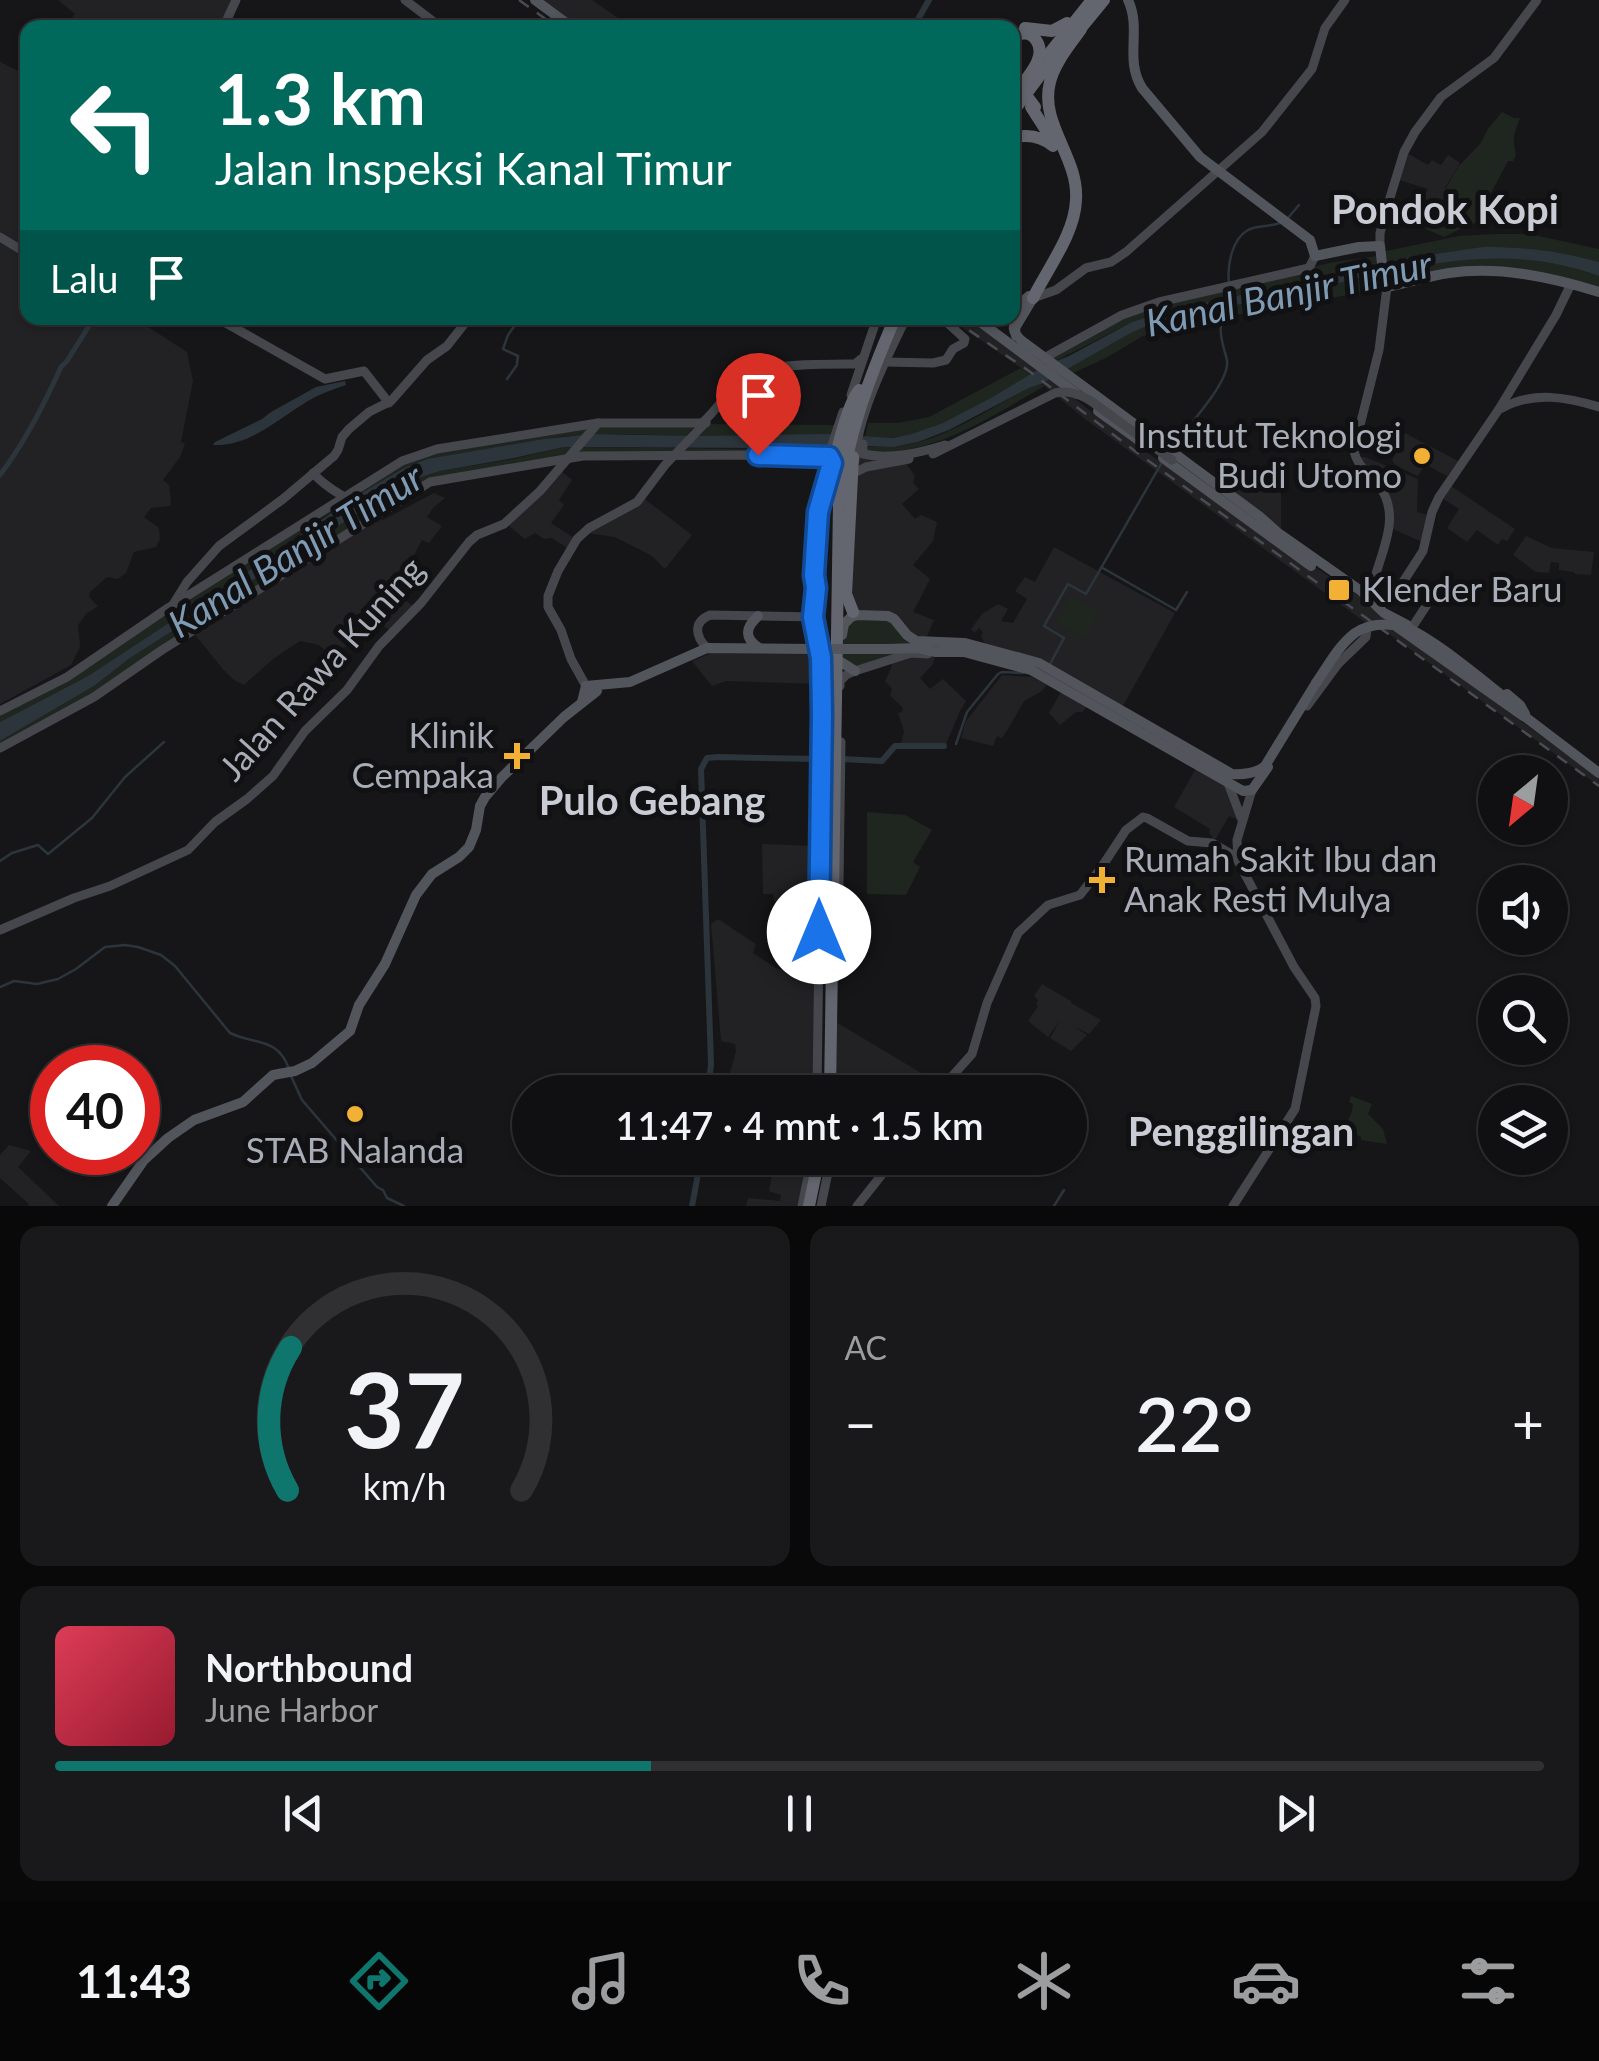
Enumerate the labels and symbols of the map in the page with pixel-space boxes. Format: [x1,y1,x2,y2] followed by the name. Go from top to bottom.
[1331,185,1559,233] district label: Pondok Kopi
[1141,239,1437,345] water label: Kanal Banjir Timur
[716,353,801,456] pin
[1137,413,1402,495] place label: Institut Teknologi Budi Utomo
[1411,445,1433,467] marker: Institut Teknologi Budi Utomo
[159,452,431,646] water label: Kanal Banjir Timur
[209,547,432,788] street label: Jalan Rawa Kuning
[1362,567,1563,609] place label: Klender Baru
[1326,577,1352,603] marker: Klender Baru
[352,713,494,795] place label: Klinik Cempaka
[504,743,530,769] marker: Klinik Cempaka
[1478,755,1568,845] north arrow
[539,776,765,824] district label: Pulo Gebang
[1124,837,1437,919] place label: Rumah Sakit Ibu dan Anak Resti Mulya
[1089,867,1115,893] marker: Rumah Sakit Ibu dan Anak Resti Mulya
[767,880,871,984] position arrow
[30,1045,160,1175] speed limit sign: 40
[344,1103,366,1125] marker: STAB Nalanda
[1128,1107,1354,1155] district label: Penggilingan
[246,1128,464,1170] place label: STAB Nalanda

